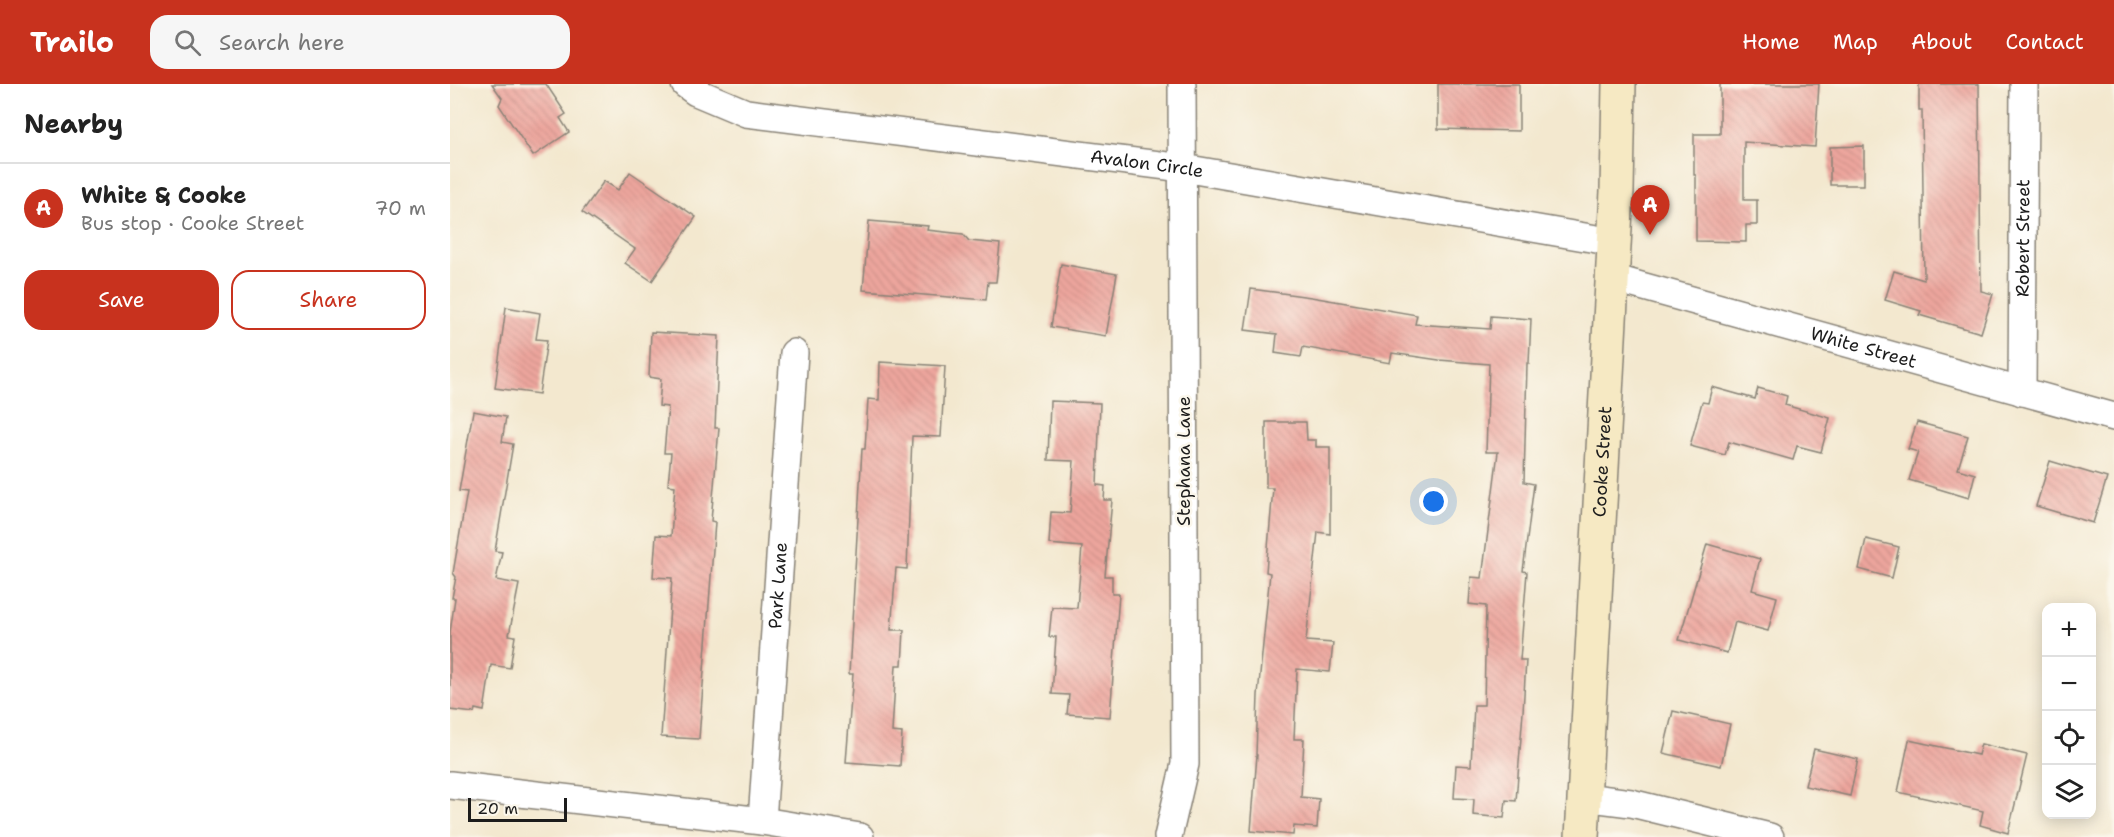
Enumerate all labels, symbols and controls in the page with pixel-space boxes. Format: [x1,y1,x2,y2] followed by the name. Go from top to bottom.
[150,15,570,69] search box
[30,23,114,61] text: Trailo
[171,26,204,59] icon: search
[219,28,345,57] text: Search here
[1742,28,1800,56] text: Home
[1833,28,1878,56] text: Map
[1911,28,1972,56] text: About
[2005,28,2084,56] text: Contact
[24,106,123,141] text: Nearby
[1089,144,1205,183] street label: Avalon Circle
[2011,179,2035,297] street label: Robert Street
[81,181,246,210] text: White & Cooke
[1630,186,1670,235] pin: A
[36,195,51,221] text: A
[374,195,426,221] text: 70 m
[81,210,305,236] text: Bus stop · Cooke Street
[24,270,219,330] button: Save
[231,270,426,330] button: Share
[1808,321,1920,374] street label: White Street
[1172,396,1196,526] street label: Stephana Lane
[1587,405,1617,518] street label: Cooke Street
[1419,487,1448,516] your location
[763,541,793,630] street label: Park Lane
[2042,603,2096,819] map controls
[2042,603,2096,657] button: +
[2042,657,2096,711] button: −
[2042,711,2096,765] button: locate
[2042,765,2096,819] button: layers
[468,795,567,822] scale bar
[477,798,518,819] text: 20 m

